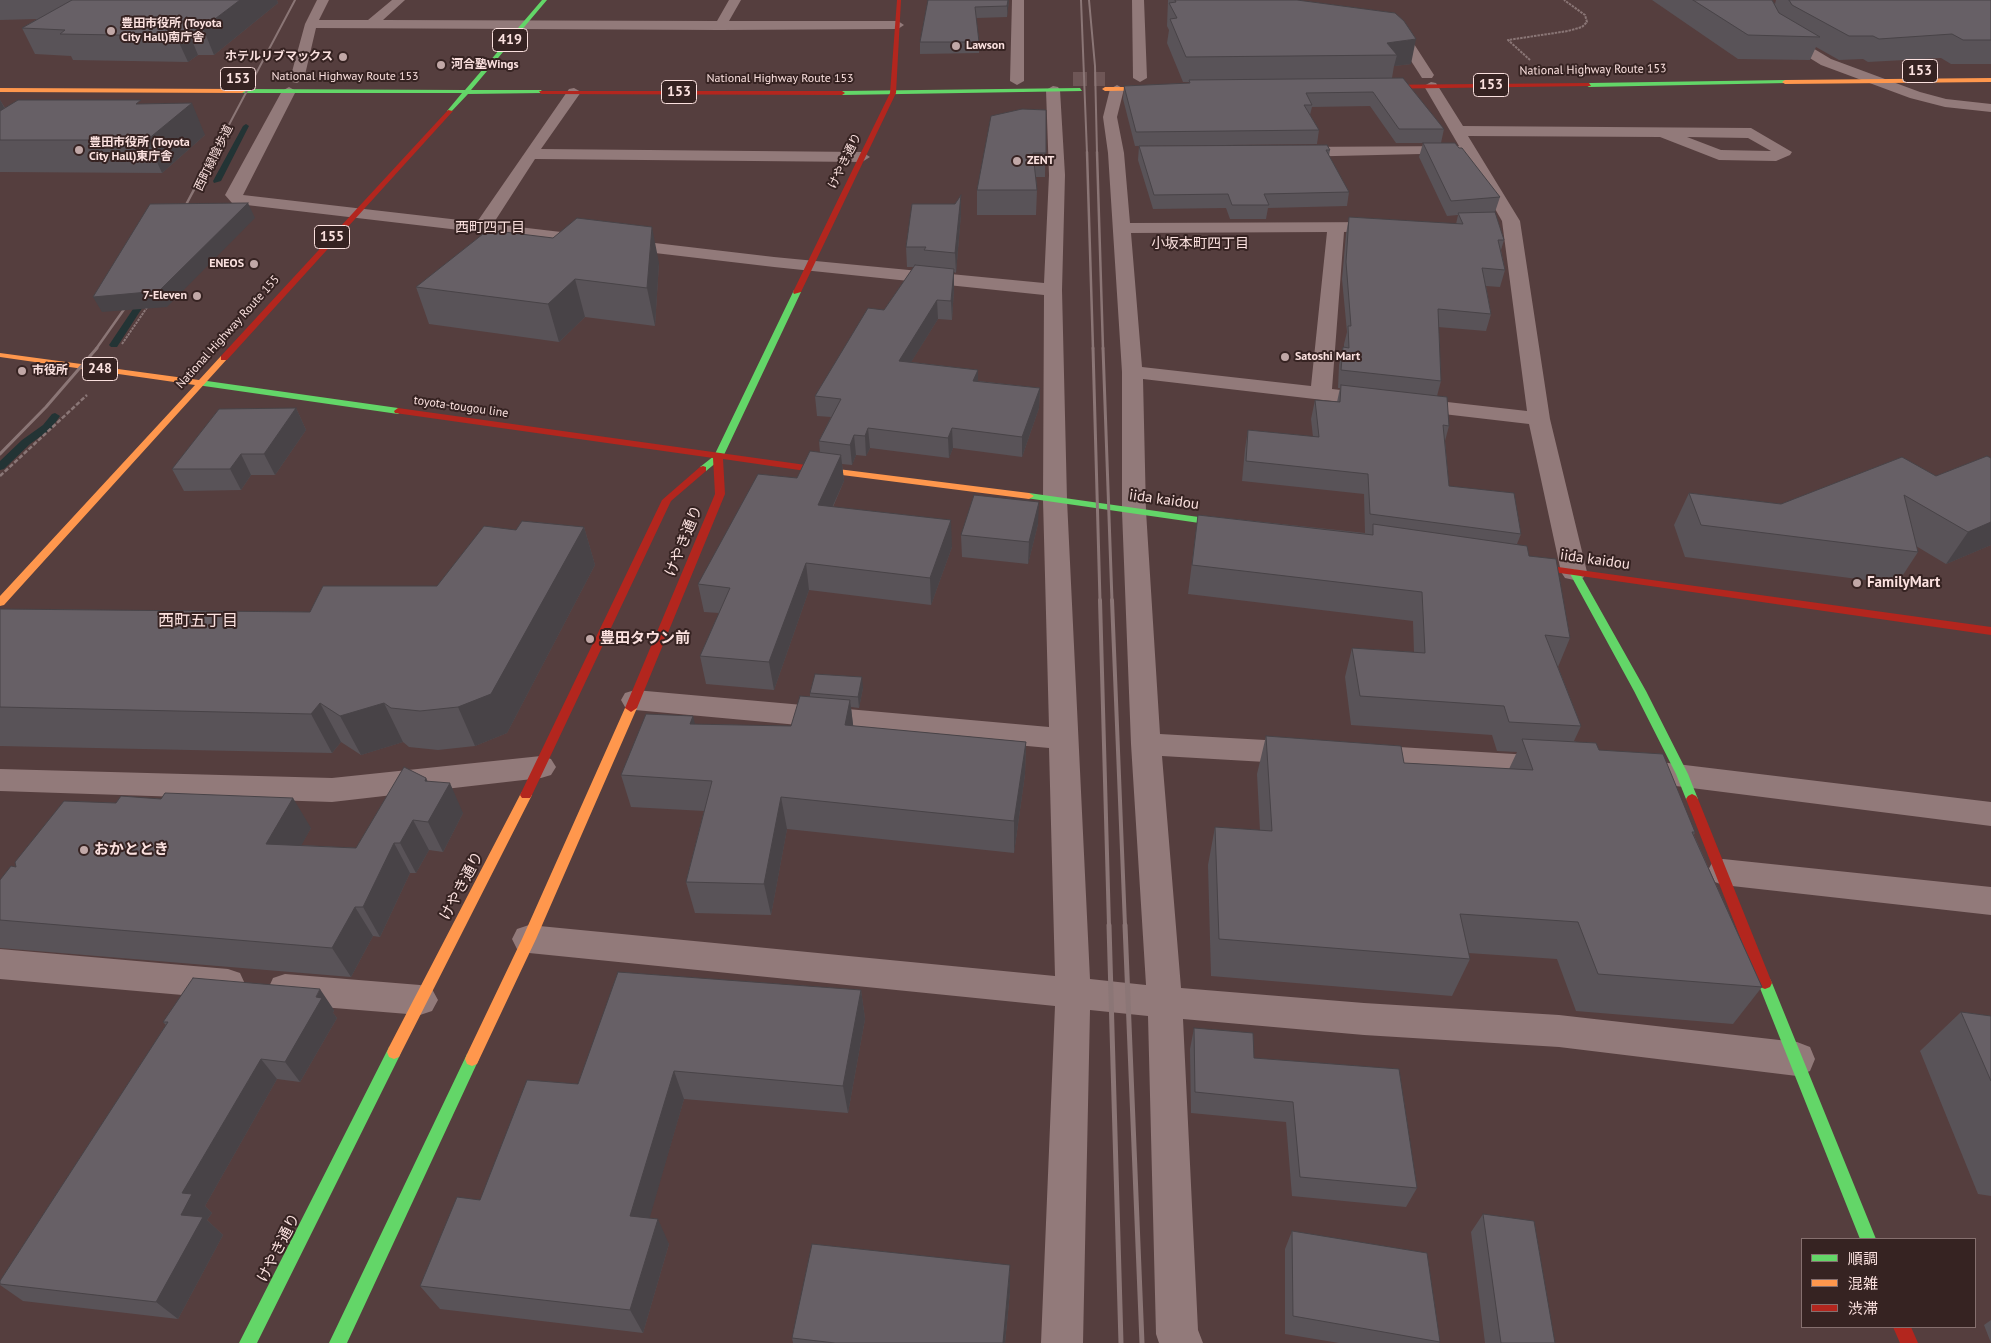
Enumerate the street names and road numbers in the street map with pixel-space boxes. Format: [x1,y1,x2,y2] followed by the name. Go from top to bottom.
[492,28,528,52] road number: 419
[1902,59,1938,82] road number: 153
[1519,62,1667,78] street label: National Highway Route 153
[220,68,256,90] road number: 153
[271,70,419,84] street label: National Highway Route 153
[706,72,854,86] street label: National Highway Route 153
[1474,74,1508,96] road number: 153
[662,80,696,104] road number: 153
[192,122,236,194] street label: 西町緑陰歩道
[825,131,865,191] street label: けやき通り
[314,226,350,248] road number: 155
[173,273,283,391] street label: National Highway Route 155
[82,358,118,380] road number: 248
[413,393,509,421] street label: toyota-tougou line
[1128,486,1200,514] street label: iida kaidou
[662,503,706,579] street label: けやき通り
[1559,546,1631,574] street label: iida kaidou
[436,849,488,923] street label: けやき通り
[254,1211,304,1285] street label: けやき通り

